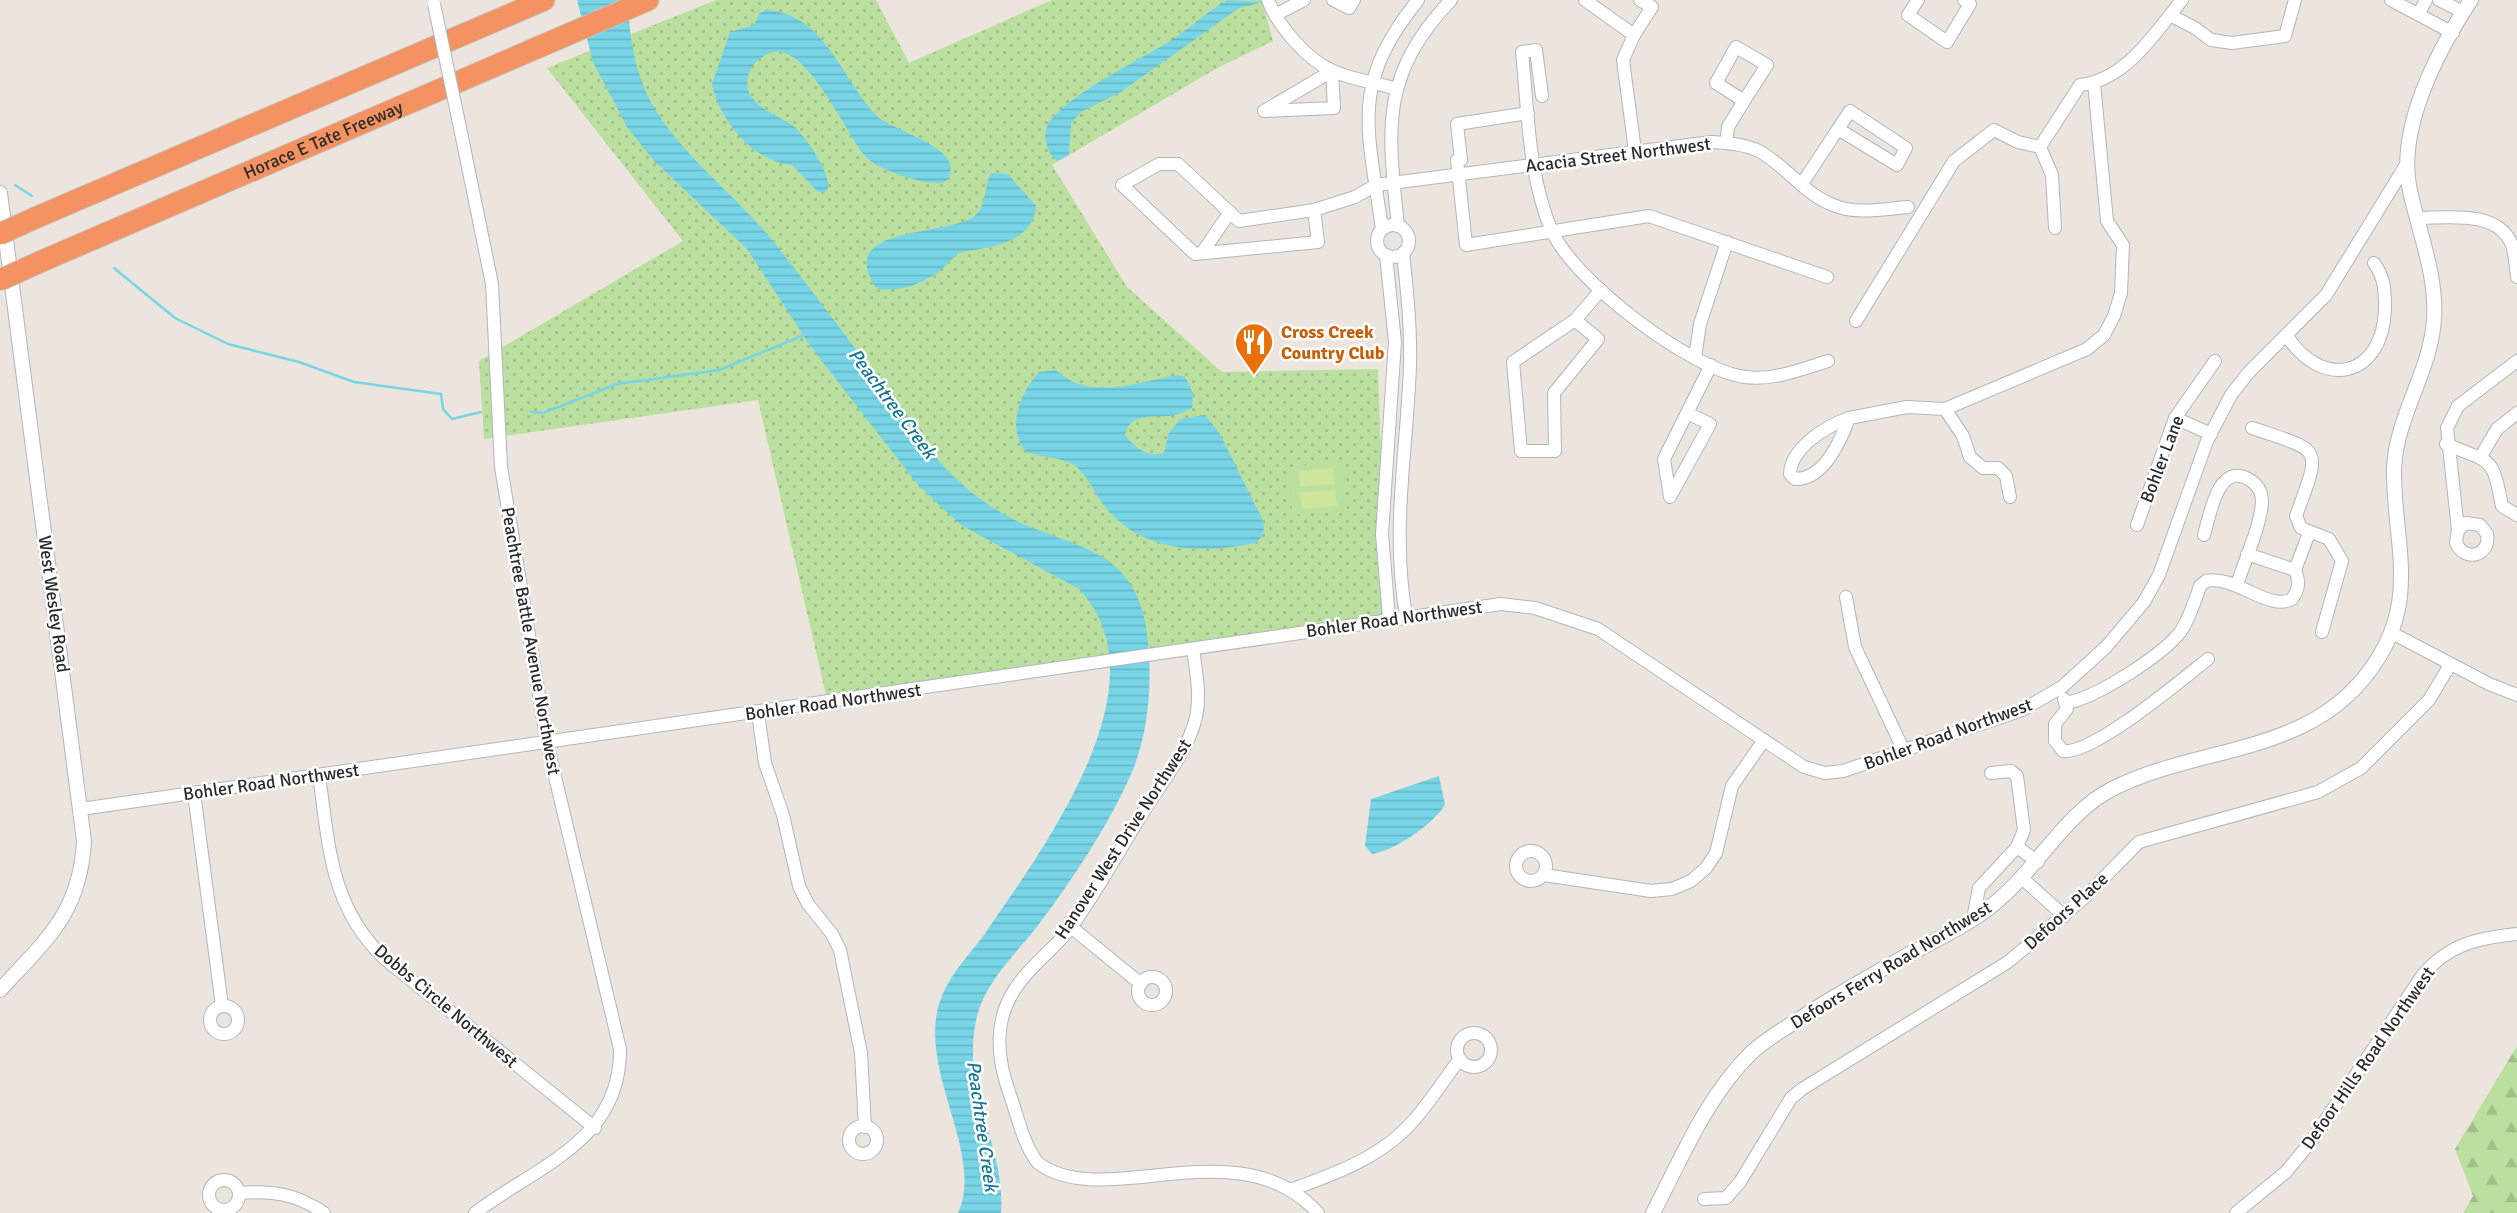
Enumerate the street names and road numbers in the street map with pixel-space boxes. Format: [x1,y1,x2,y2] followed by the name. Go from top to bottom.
[240,96,407,184] street label: Horace E Tate Freeway
[1524,133,1712,177] street label: Acacia Street Northwest
[2135,412,2189,506] street label: Bohler Lane
[497,505,565,777] street label: Peachtree Battle Avenue Northwest
[34,534,74,674] street label: West Wesley Road
[1305,596,1483,642] street label: Bohler Road Northwest
[744,679,922,725] street label: Bohler Road Northwest
[1861,693,2035,775] street label: Bohler Road Northwest
[1050,735,1196,943] street label: Hanover West Drive Northwest
[182,759,360,805] street label: Bohler Road Northwest
[2019,867,2113,955] street label: Defoors Place
[1787,896,1995,1034] street label: Defoors Ferry Road Northwest
[370,939,522,1073] street label: Dobbs Circle Northwest
[2296,962,2440,1154] street label: Defoor Hills Road Northwest

